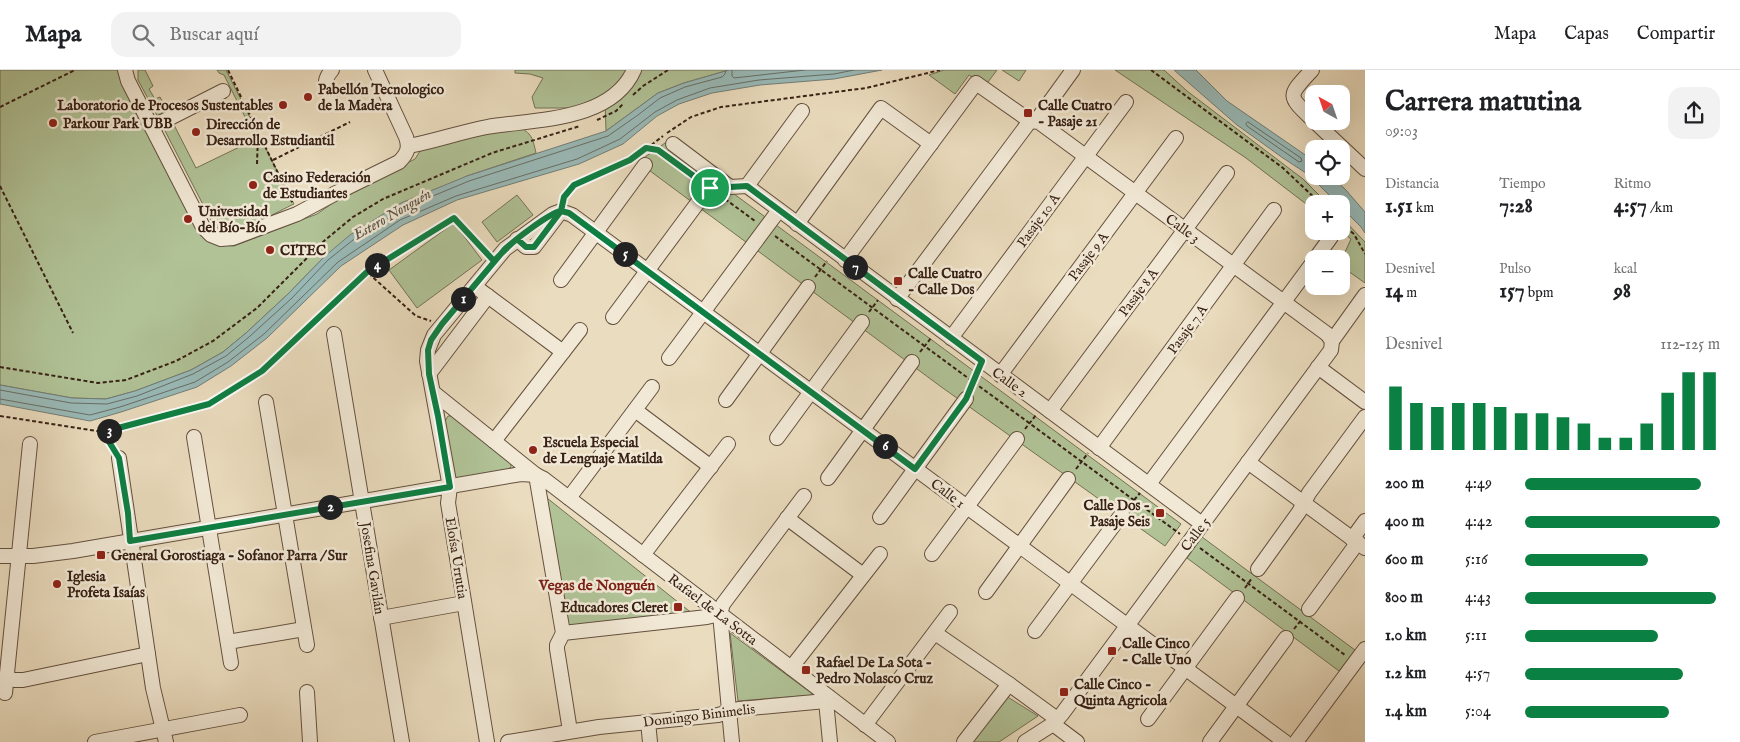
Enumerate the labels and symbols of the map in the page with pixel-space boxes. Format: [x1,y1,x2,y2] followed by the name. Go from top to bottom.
[318,81,445,115] place label: Pabellón Tecnologico de la Madera
[1305,85,1350,130] north arrow
[302,91,314,103] marker: Pabellón Tecnologico de la Madera
[57,97,273,115] place label: Laboratorio de Procesos Sustentables
[1038,97,1112,131] place label: Calle Cuatro - Pasaje 21
[277,99,289,111] marker: Laboratorio de Procesos Sustentables
[1022,107,1034,119] marker: Calle Cuatro - Pasaje 21
[63,115,172,133] place label: Parkour Park UBB
[206,116,336,150] place label: Dirección de Desarrollo Estudiantil
[47,117,59,129] marker: Parkour Park UBB
[190,126,202,138] marker: Dirección de Desarrollo Estudiantil
[689,167,731,209] pin
[263,169,371,203] place label: Casino Federación de Estudiantes
[247,179,259,191] marker: Casino Federación de Estudiantes
[349,184,435,246] water label: Estero Nonguén
[1013,190,1065,251] street label: Pasaje 10 A
[197,203,268,237] place label: Universidad del Bío-Bío
[1162,210,1203,247] street label: Calle 3
[182,213,194,225] marker: Universidad del Bío-Bío
[1065,228,1113,285] street label: Pasaje 9 A
[280,242,326,260] place label: CITEC
[612,242,638,266] pin: 5
[264,244,276,256] marker: CITEC
[364,252,390,278] pin: 4
[842,254,868,280] pin: 7
[1115,264,1163,320] street label: Pasaje 8 A
[908,265,982,299] place label: Calle Cuatro - Calle Dos
[892,275,904,287] marker: Calle Cuatro - Calle Dos
[450,286,476,312] pin: 1
[1164,301,1212,358] street label: Pasaje 7 A
[988,364,1031,402] street label: Calle 2
[96,418,122,444] pin: 3
[543,434,664,468] place label: Escuela Especial de Lenguaje Matilda
[872,434,898,458] pin: 6
[527,444,539,456] marker: Escuela Especial de Lenguaje Matilda
[927,475,968,513] street label: Calle 1
[318,494,342,520] pin: 2
[1084,497,1150,531] place label: Calle Dos - Pasaje Seis
[1154,507,1166,519] marker: Calle Dos - Pasaje Seis
[1177,514,1214,555] street label: Calle 5
[441,516,471,601] street label: Eloísa Urrutia
[356,519,388,616] street label: Josefina Gavilán
[111,547,348,565] place label: General Gorostiaga - Sofanor Parra / Sur
[95,549,107,561] marker: General Gorostiaga - Sofanor Parra / Sur
[67,568,145,602] place label: Iglesia Profeta Isaías
[664,570,761,650] street label: Rafael de La Sotta
[538,576,655,595] district label: Vegas de Nonguén
[51,578,63,590] marker: Iglesia Profeta Isaías
[560,599,668,617] place label: Educadores Cleret
[672,601,684,613] marker: Educadores Cleret
[1122,635,1192,669] place label: Calle Cinco - Calle Uno
[1106,645,1118,657] marker: Calle Cinco - Calle Uno
[816,654,934,688] place label: Rafael De La Sota - Pedro Nolasco Cruz
[800,664,812,676] marker: Rafael De La Sota - Pedro Nolasco Cruz
[1074,676,1168,710] place label: Calle Cinco - Quinta Agricola
[1058,686,1070,698] marker: Calle Cinco - Quinta Agricola
[642,700,756,732] street label: Domingo Binimelis

